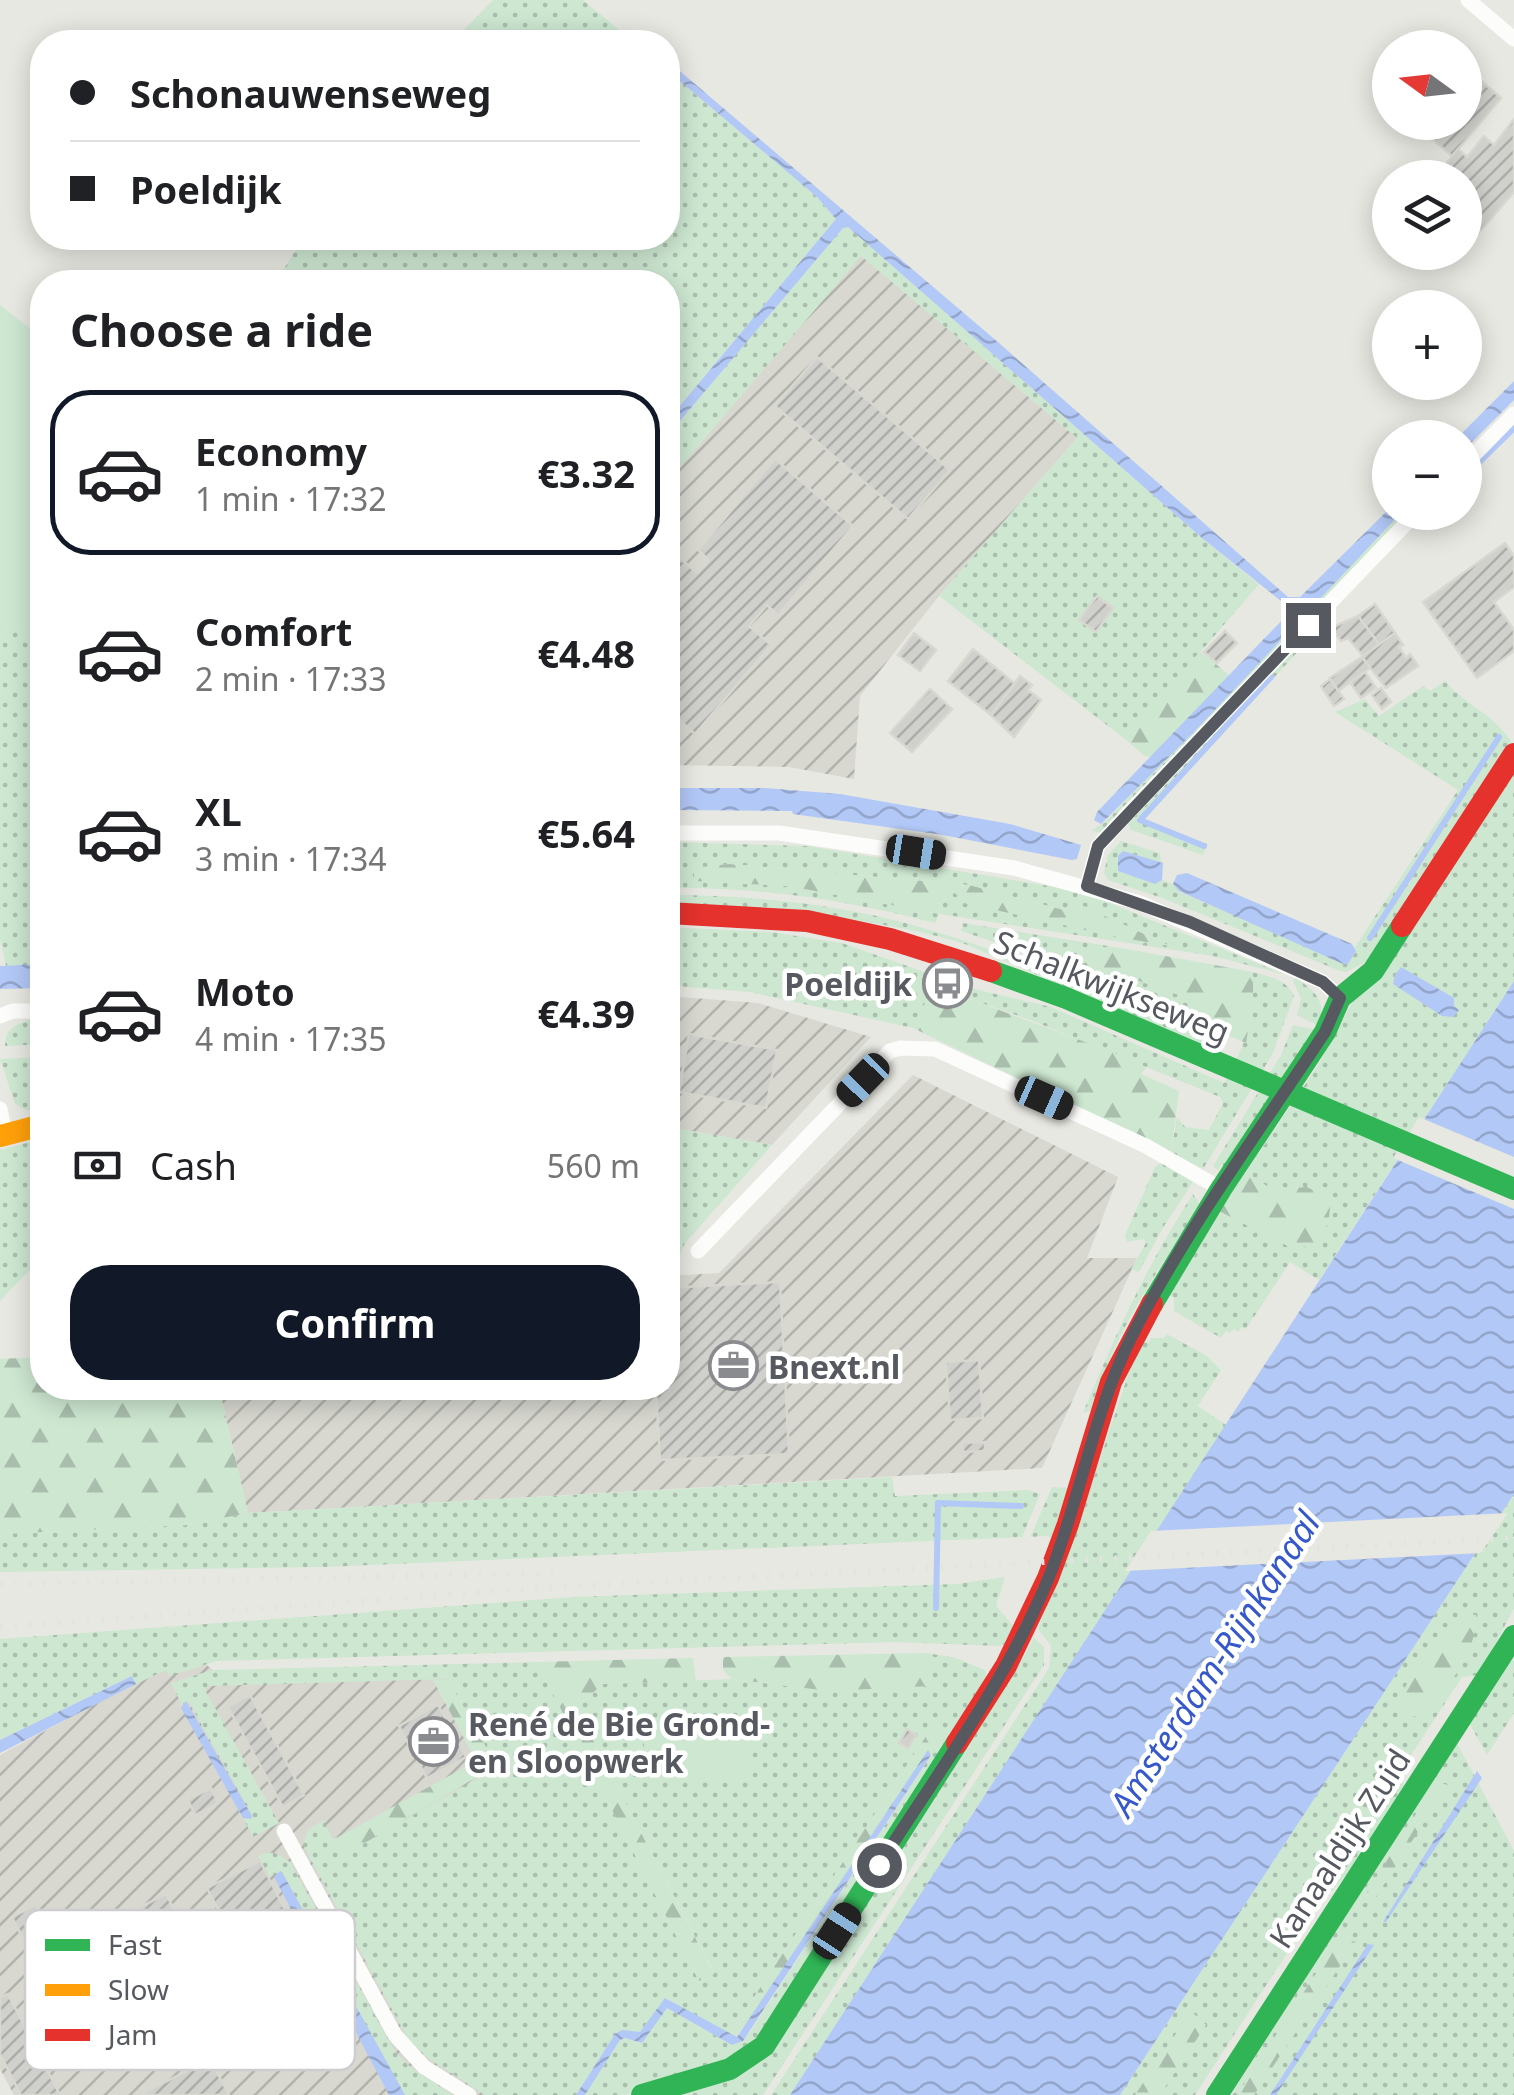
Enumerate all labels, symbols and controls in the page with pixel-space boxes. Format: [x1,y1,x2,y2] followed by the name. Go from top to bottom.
[1372,30,1482,140] north arrow
[1372,30,1482,530] map controls
[130,67,491,119] text: Schonauwenseweg
[1372,160,1482,270] button: layers
[130,163,282,215] text: Poeldijk
[1372,290,1482,400] button: +
[70,299,373,360] text: Choose a ride
[1372,420,1482,530] button: −
[195,425,367,477] text: Economy
[75,428,165,518] icon: car
[537,447,635,499] text: €3.32
[195,477,387,520] text: 1 min · 17:32
[1286,603,1331,648] route end
[195,605,352,657] text: Comfort
[75,608,165,698] icon: car
[537,627,635,679] text: €4.48
[195,657,387,700] text: 2 min · 17:33
[195,785,242,837] text: XL
[75,788,165,878] icon: car
[537,807,635,859] text: €5.64
[884,832,948,872] car
[195,837,387,880] text: 3 min · 17:34
[988,919,1236,1053] street label: Schalkwijkseweg
[921,957,973,1009] bus stop icon: Poeldijk
[784,962,912,1005] place label: Poeldijk
[195,965,295,1017] text: Moto
[75,968,165,1058] icon: car
[537,987,635,1039] text: €4.39
[195,1017,387,1060] text: 4 min · 17:35
[831,1048,895,1112] car
[1010,1072,1078,1124] car
[70,1138,125,1193] icon: cash
[150,1139,237,1191] text: Cash
[547,1144,640,1187] text: 560 m
[70,1265,640,1380] button: Confirm
[707,1340,759,1392] office icon: Bnext.nl
[768,1345,900,1388] place label: Bnext.nl
[1097,1501,1331,1826] water label: Amsterdam-Rijnkanaal
[468,1702,770,1782] place label: René de Bie Grond- en Sloopwerk
[407,1715,459,1767] office icon: René de Bie Grond- en Sloopwerk
[1259,1740,1419,1956] street label: Kanaaldijk Zuid
[857,1843,902,1888] route start
[808,1898,866,1964] car
[25,1910,355,2070] legend
[108,1925,162,1963] text: Fast
[108,1970,169,2008] text: Slow
[105,2015,158,2053] text: Jam

